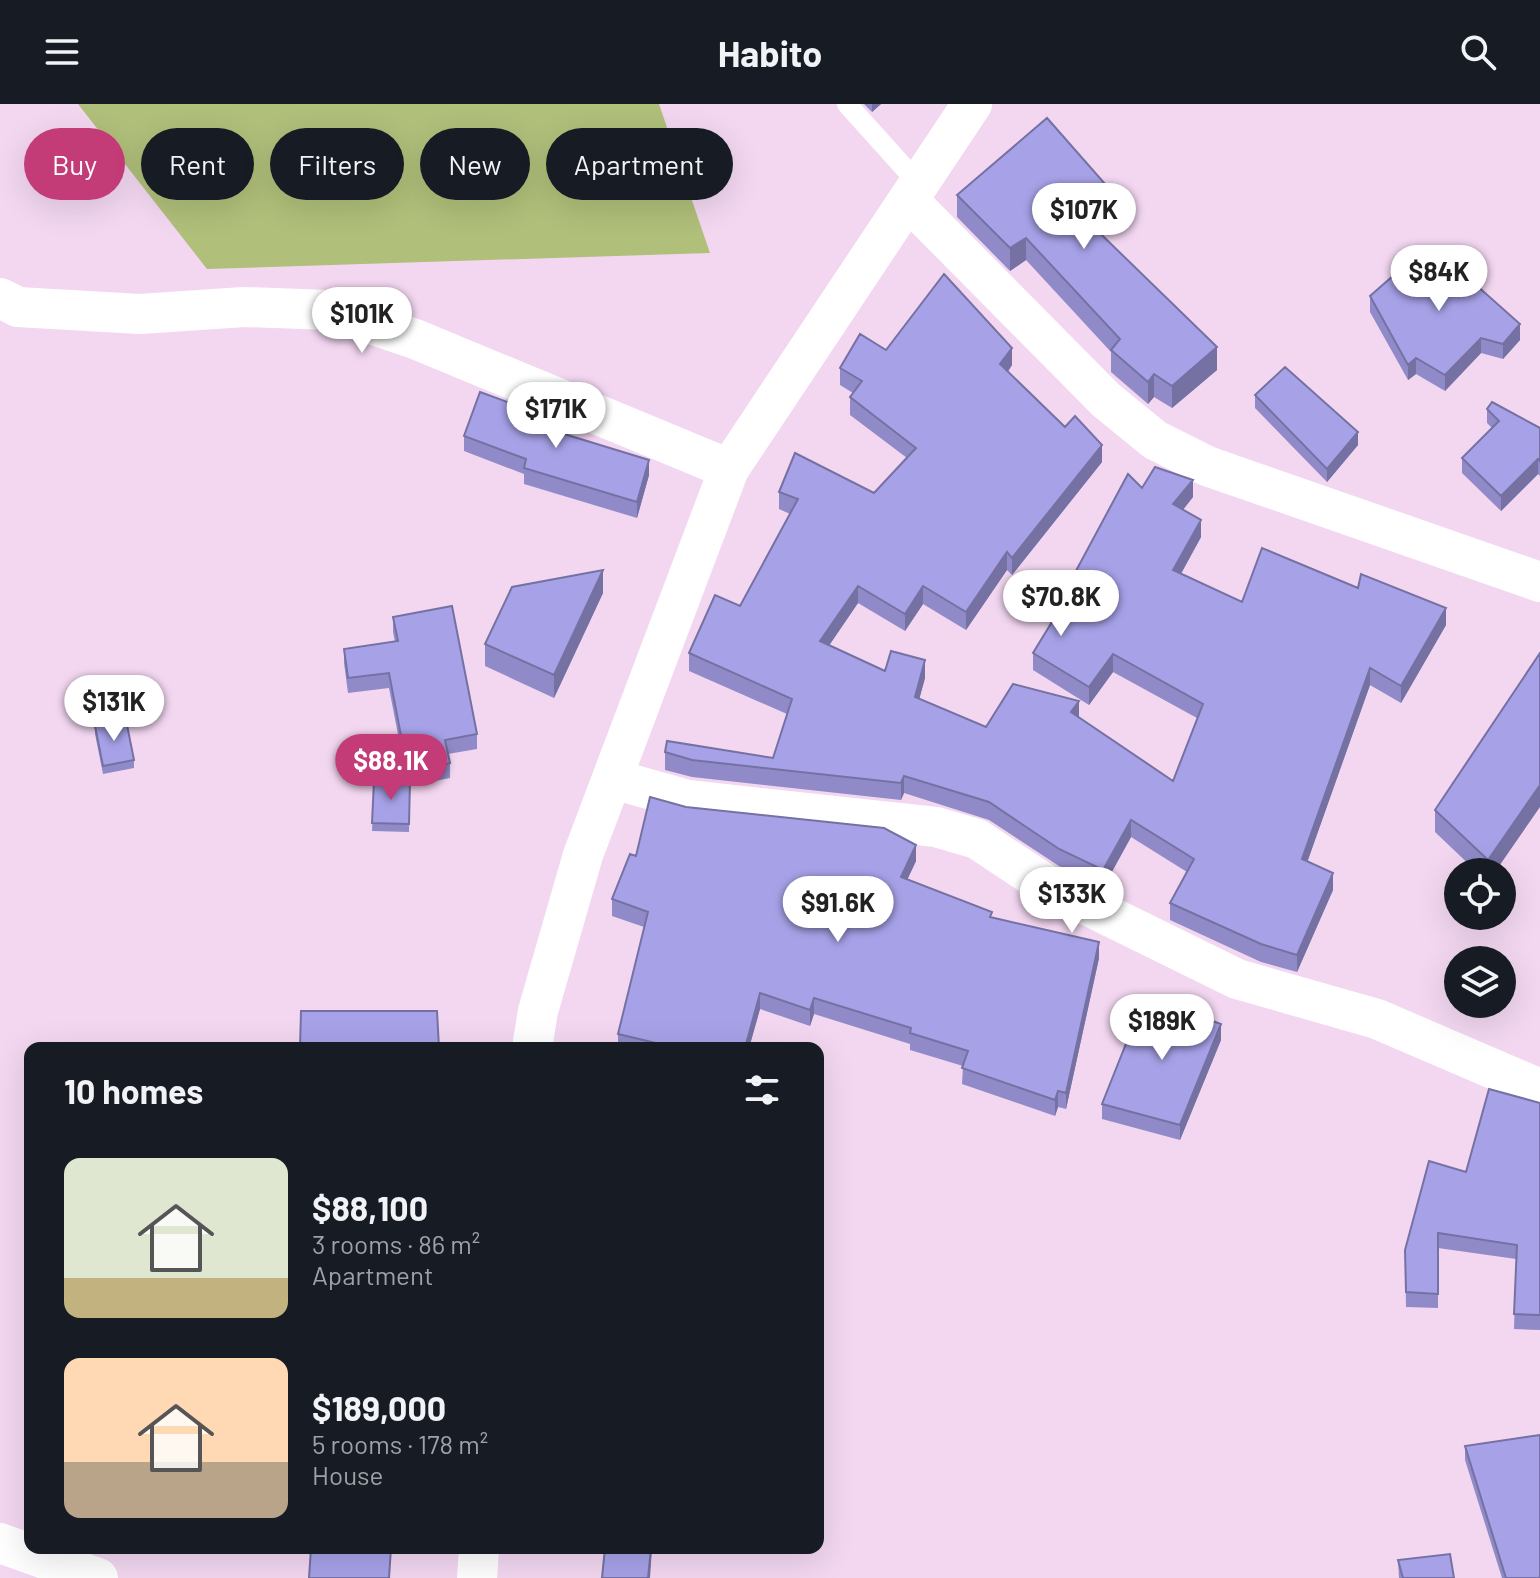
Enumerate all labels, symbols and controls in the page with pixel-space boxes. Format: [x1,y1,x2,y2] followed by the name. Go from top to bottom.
[40,30,84,74] icon: menu
[1456,30,1500,74] icon: search
[718,31,822,74] text: Habito
[24,128,125,200] chip: Buy
[141,128,254,200] chip: Rent
[270,128,404,200] chip: Filters
[420,128,530,200] chip: New
[546,128,733,200] chip: Apartment
[1028,183,1140,251] pin: $107K
[1050,193,1118,224] text: $107K
[1392,245,1486,313] pin: $84K
[1409,255,1469,286] text: $84K
[306,287,418,355] pin: $101K
[330,297,394,328] text: $101K
[500,382,612,450] pin: $171K
[525,392,587,423] text: $171K
[996,570,1126,638] pin: $70.8K
[1021,580,1101,611] text: $70.8K
[58,675,170,743] pin: $131K
[82,685,146,716] text: $131K
[326,734,456,802] pin: $88.1K
[353,744,429,775] text: $88.1K
[1444,858,1516,1018] map controls
[1444,858,1516,930] button: locate
[1016,867,1128,935] pin: $133K
[773,876,903,944] pin: $91.6K
[1038,877,1106,908] text: $133K
[801,886,875,917] text: $91.6K
[1444,946,1516,1018] button: layers
[1106,994,1218,1062] pin: $189K
[1128,1004,1196,1035] text: $189K
[740,1068,784,1112] icon: filters
[64,1070,203,1111] text: 10 homes
[312,1187,428,1228] text: $88,100
[128,1190,224,1286] icon: home
[312,1228,480,1259] text: 3 rooms · 86 m²
[312,1259,433,1290] text: Apartment
[312,1387,446,1428] text: $189,000
[128,1390,224,1486] icon: home
[312,1428,488,1459] text: 5 rooms · 178 m²
[312,1459,383,1490] text: House

